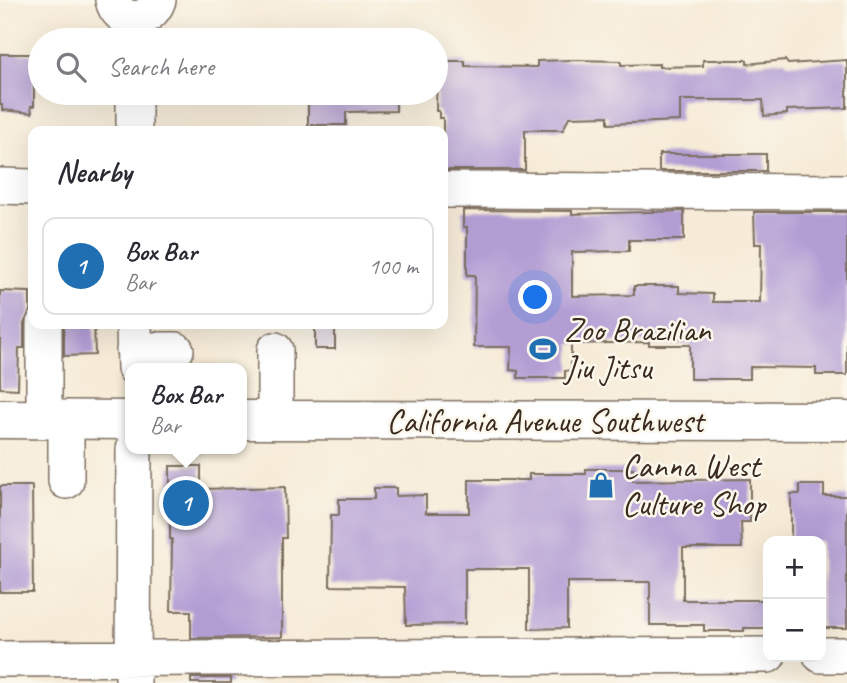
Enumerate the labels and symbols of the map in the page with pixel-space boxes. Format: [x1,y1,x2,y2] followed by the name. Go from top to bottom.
[518,280,552,314] your location
[562,309,712,389] place label: Zoo Brazilian Jiu Jitsu
[528,334,558,364] sports icon: Zoo Brazilian Jiu Jitsu
[387,400,707,442] street label: California Avenue Southwest
[622,445,768,525] place label: Canna West Culture Shop
[586,470,616,500] shop icon: Canna West Culture Shop
[163,477,209,529] pin: 1

